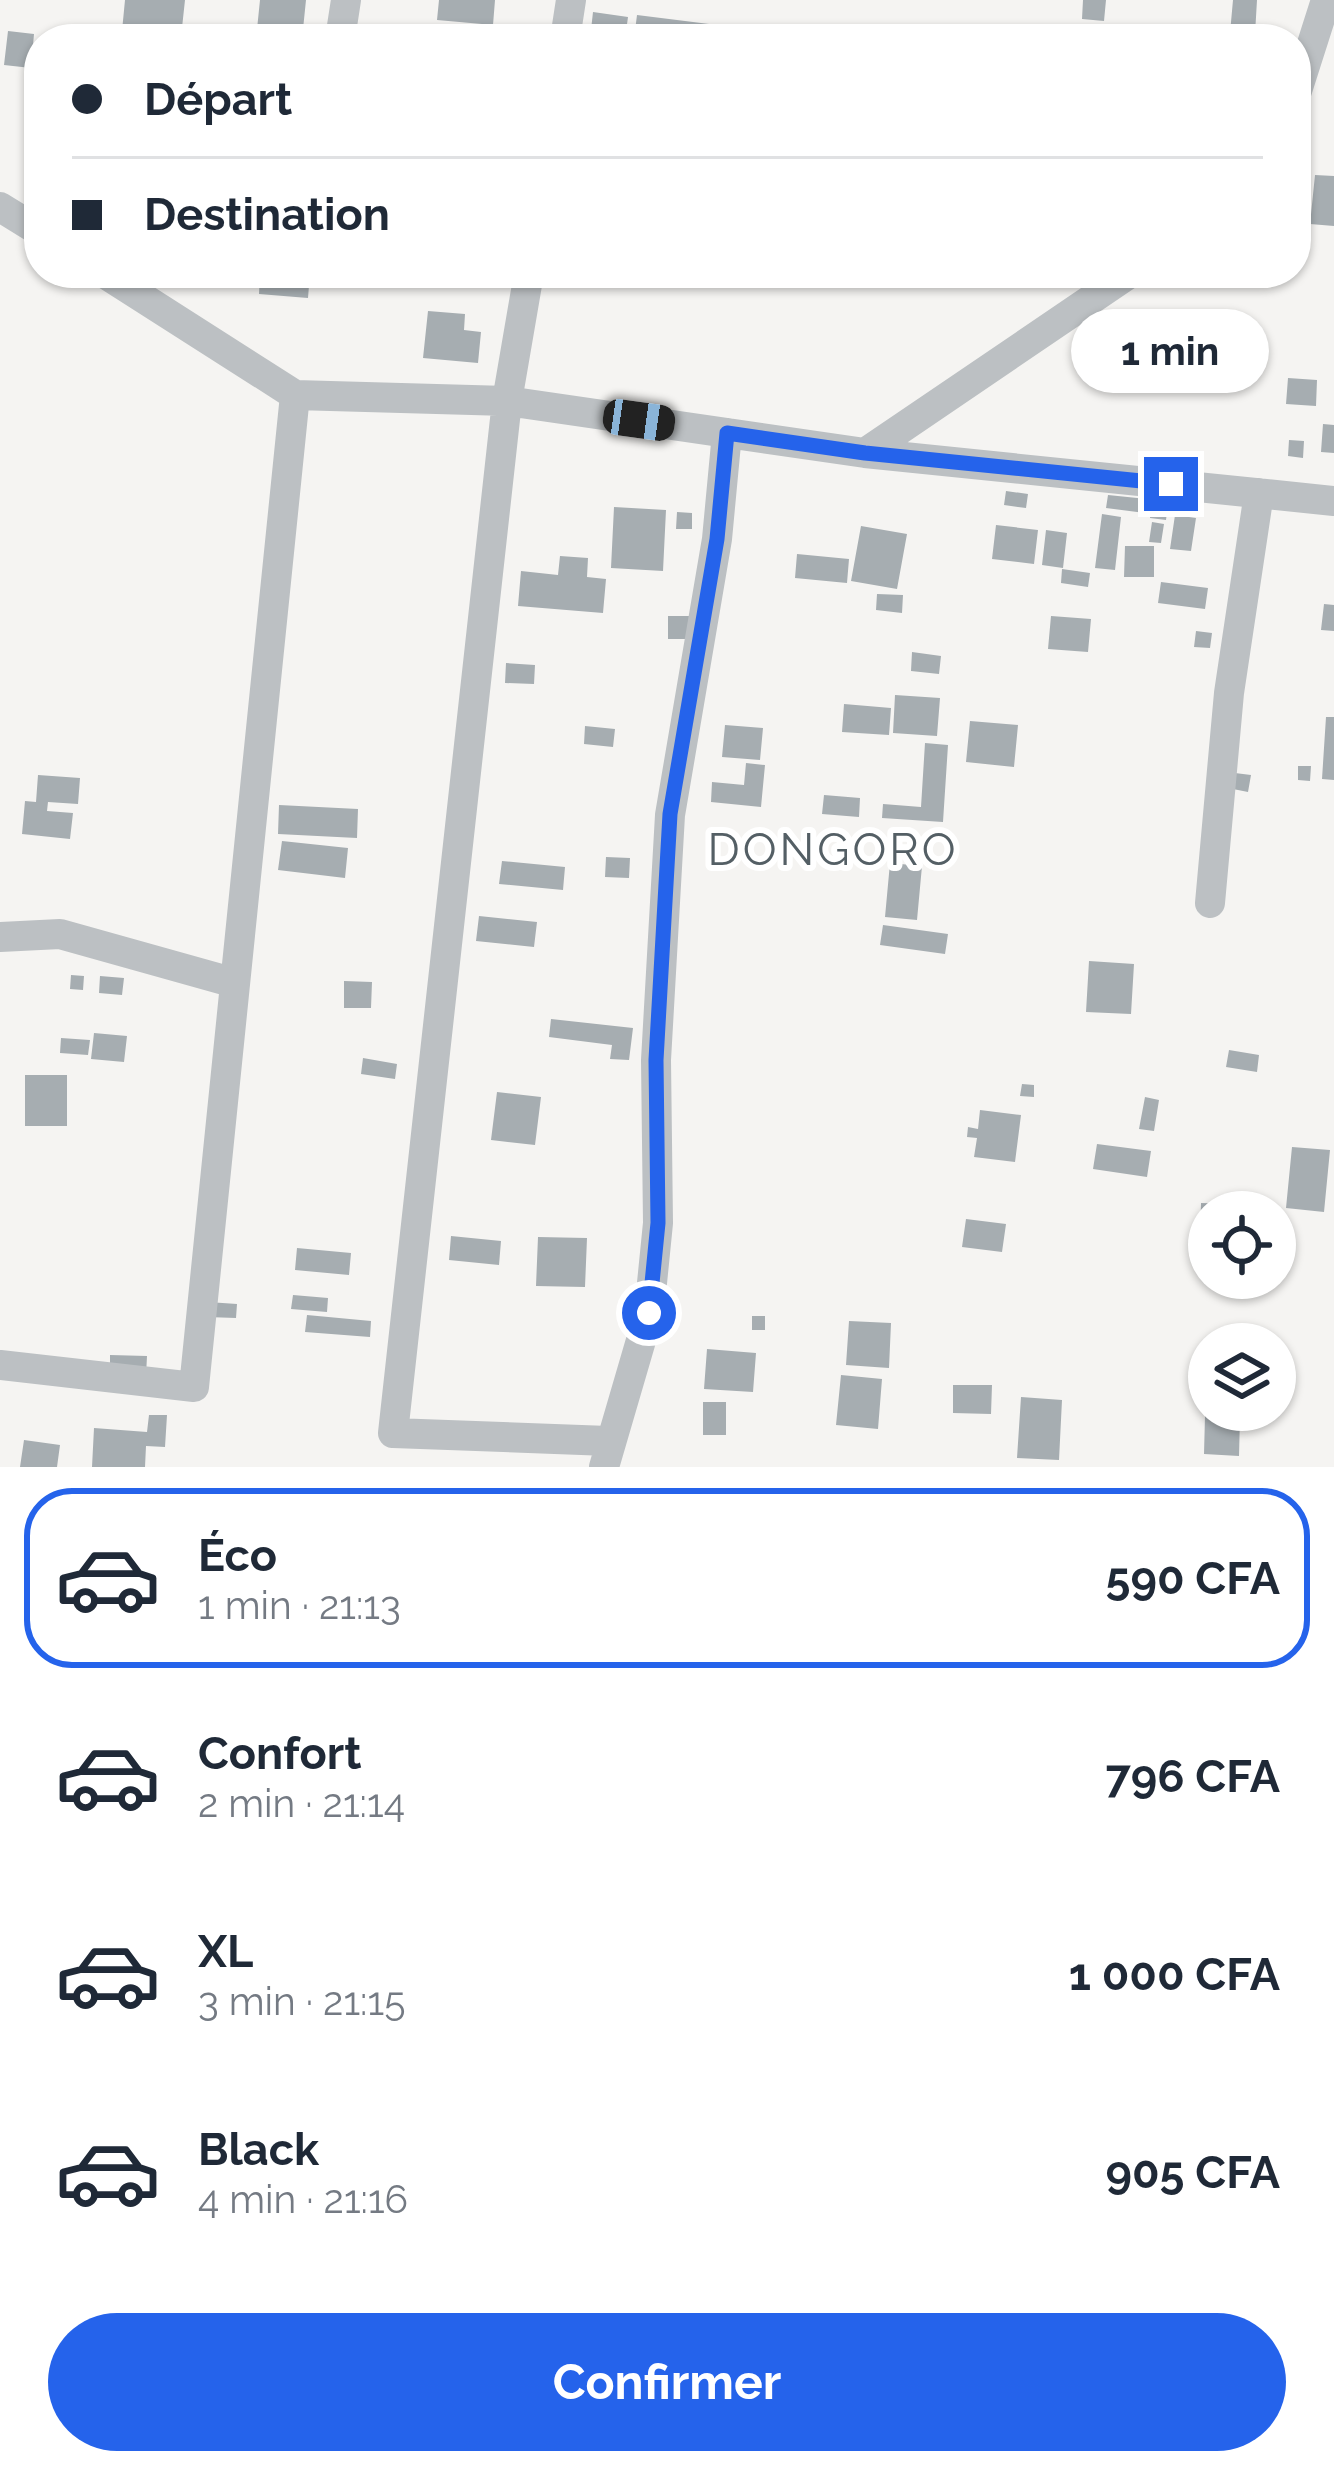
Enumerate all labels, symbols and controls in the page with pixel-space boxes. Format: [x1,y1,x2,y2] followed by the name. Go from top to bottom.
[144,73,292,126] text: Départ
[144,188,390,241] text: Destination
[1072,310,1270,394] callout: 1 min
[1121,328,1219,374] text: 1 min
[601,397,677,443] car
[1144,457,1198,511] route end
[708,823,958,876] district label: DONGORO
[1188,1191,1296,1431] map controls
[1188,1191,1296,1299] button: locate
[622,1286,676,1340] route start
[1188,1323,1296,1431] button: layers
[54,1524,162,1632] icon: car
[198,1529,277,1582] text: Éco
[1105,1552,1280,1605] text: 590 CFA
[198,1582,401,1628] text: 1 min · 21:13
[54,1722,162,1830] icon: car
[198,1727,361,1780] text: Confort
[1105,1750,1280,1803] text: 796 CFA
[198,1780,405,1826] text: 2 min · 21:14
[54,1920,162,2028] icon: car
[198,1925,253,1978] text: XL
[1069,1948,1280,2001] text: 1 000 CFA
[198,1978,405,2024] text: 3 min · 21:15
[54,2118,162,2226] icon: car
[198,2123,319,2176] text: Black
[1105,2146,1280,2199] text: 905 CFA
[198,2176,408,2222] text: 4 min · 21:16
[48,2313,1286,2451] button: Confirmer

